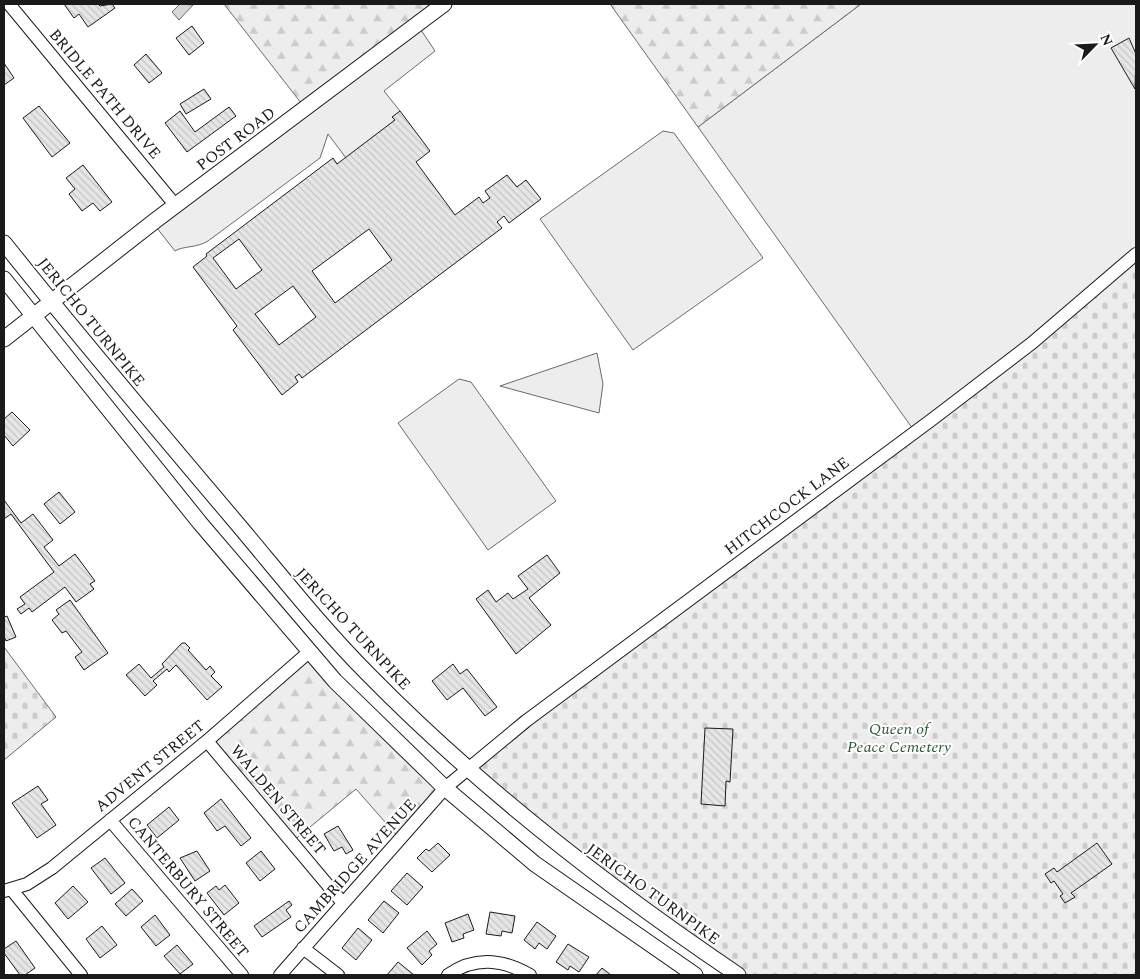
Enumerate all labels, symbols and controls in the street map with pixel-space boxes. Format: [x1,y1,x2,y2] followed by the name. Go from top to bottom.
[1070,20,1120,70] north arrow
[43,24,167,164] street label: BRIDLE PATH DRIVE
[1095,30,1118,49] text: N
[191,101,281,177] street label: POST ROAD
[31,252,151,392] street label: JERICHO TURNPIKE
[719,451,855,561] street label: HITCHCOCK LANE
[290,562,416,696] street label: JERICHO TURNPIKE
[90,714,210,818] street label: ADVENT STREET
[847,717,951,759] park label: Queen of Peace Cemetery
[224,739,332,861] street label: WALDEN STREET
[288,793,422,939] street label: CAMBRIDGE AVENUE
[122,811,255,963] street label: CANTERBURY STREET
[581,837,725,951] street label: JERICHO TURNPIKE

